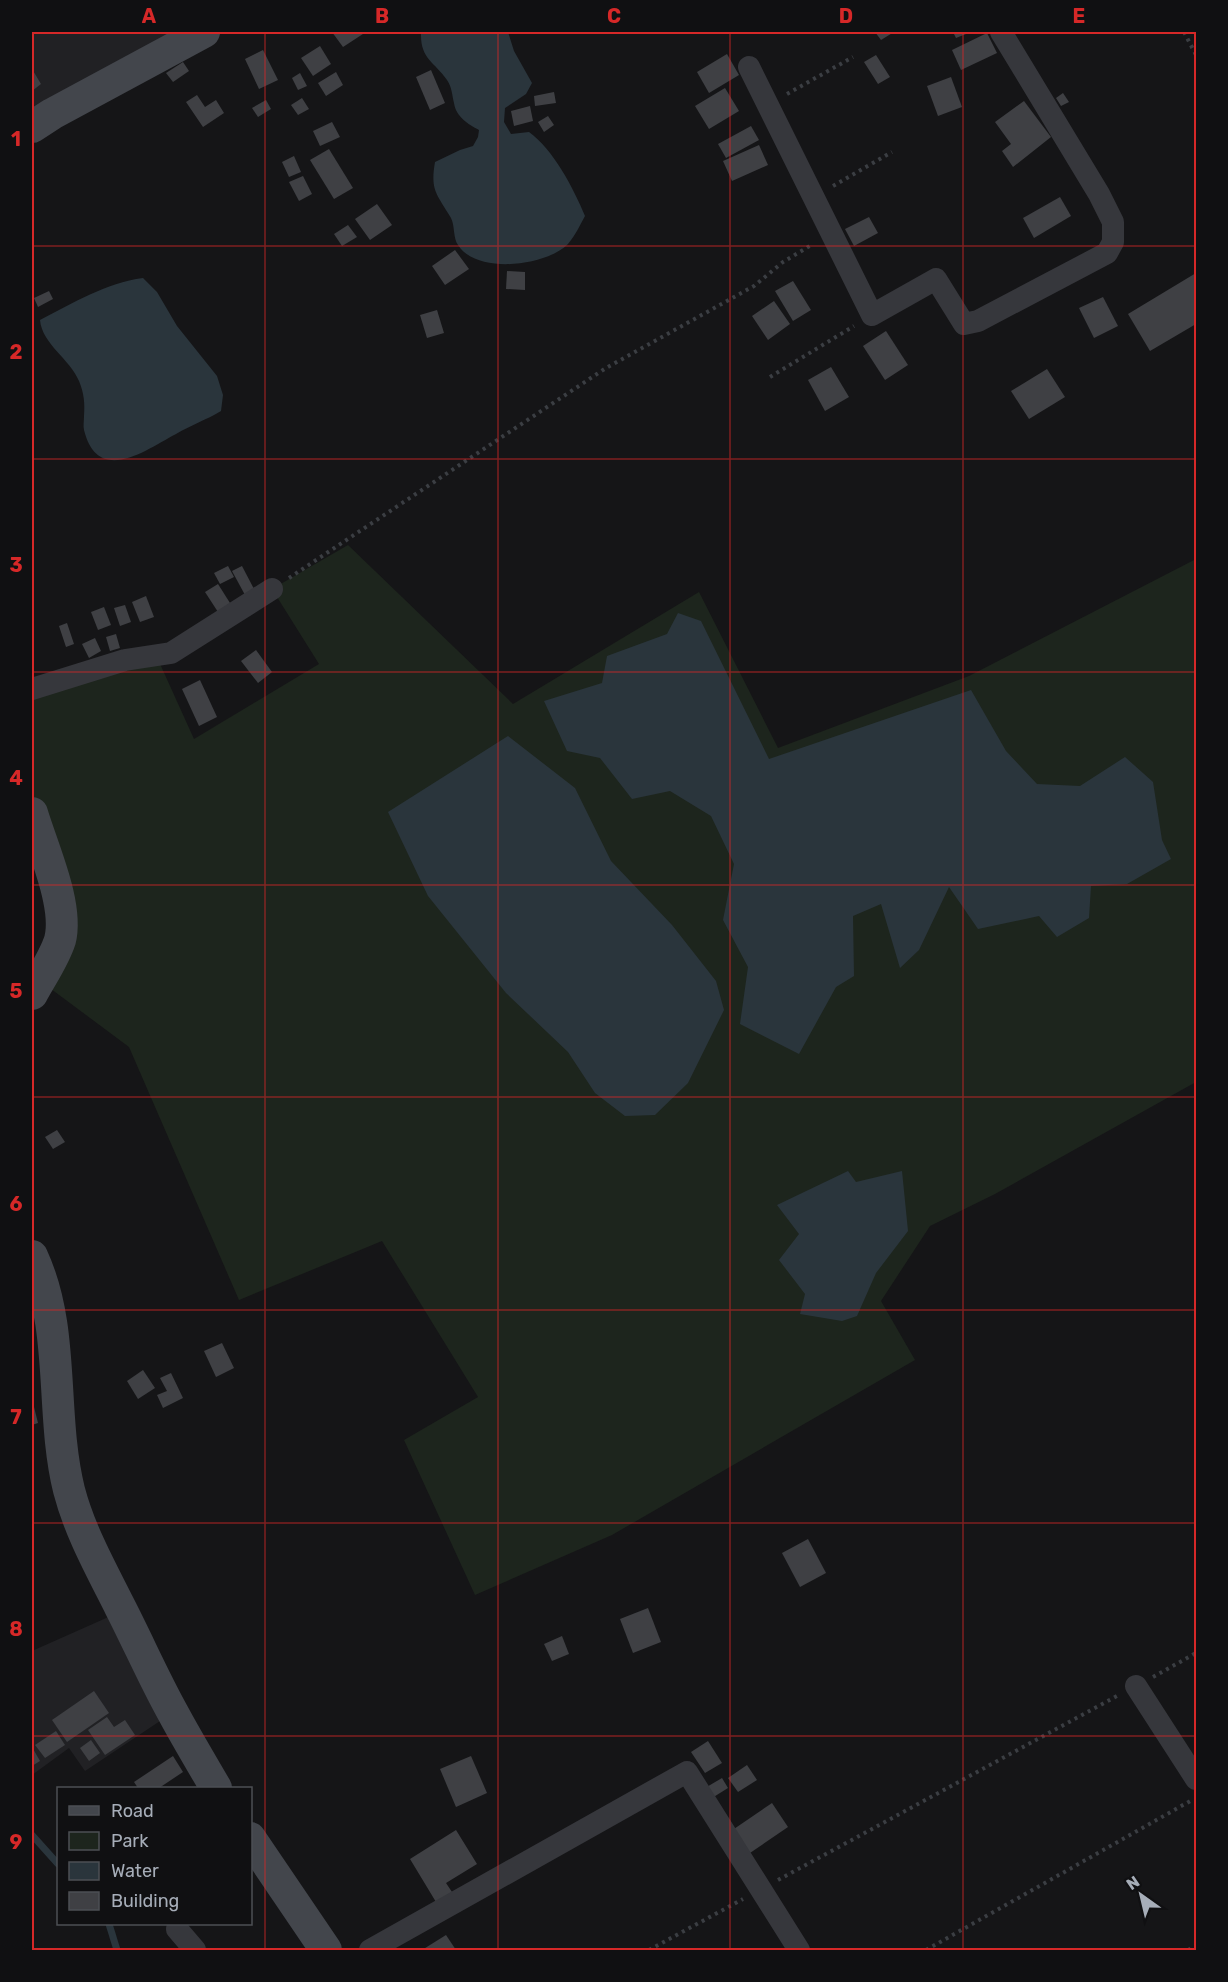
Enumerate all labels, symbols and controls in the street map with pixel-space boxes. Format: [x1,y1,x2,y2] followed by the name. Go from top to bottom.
[142,4,157,28] text: A
[375,4,389,28] text: B
[607,4,621,28] text: C
[839,4,853,28] text: D
[1073,4,1085,28] text: E
[11,127,21,151] text: 1
[10,340,23,364] text: 2
[9,553,23,577] text: 3
[9,766,23,790] text: 4
[10,979,23,1003] text: 5
[9,1192,23,1216] text: 6
[10,1405,22,1429] text: 7
[9,1617,23,1641] text: 8
[57,1787,252,1925] legend
[111,1800,154,1822] text: Road
[10,1830,23,1854] text: 9
[111,1830,149,1852] text: Park
[111,1860,159,1882] text: Water
[1111,1865,1171,1925] north arrow
[1123,1872,1143,1894] text: N
[111,1890,179,1912] text: Building

